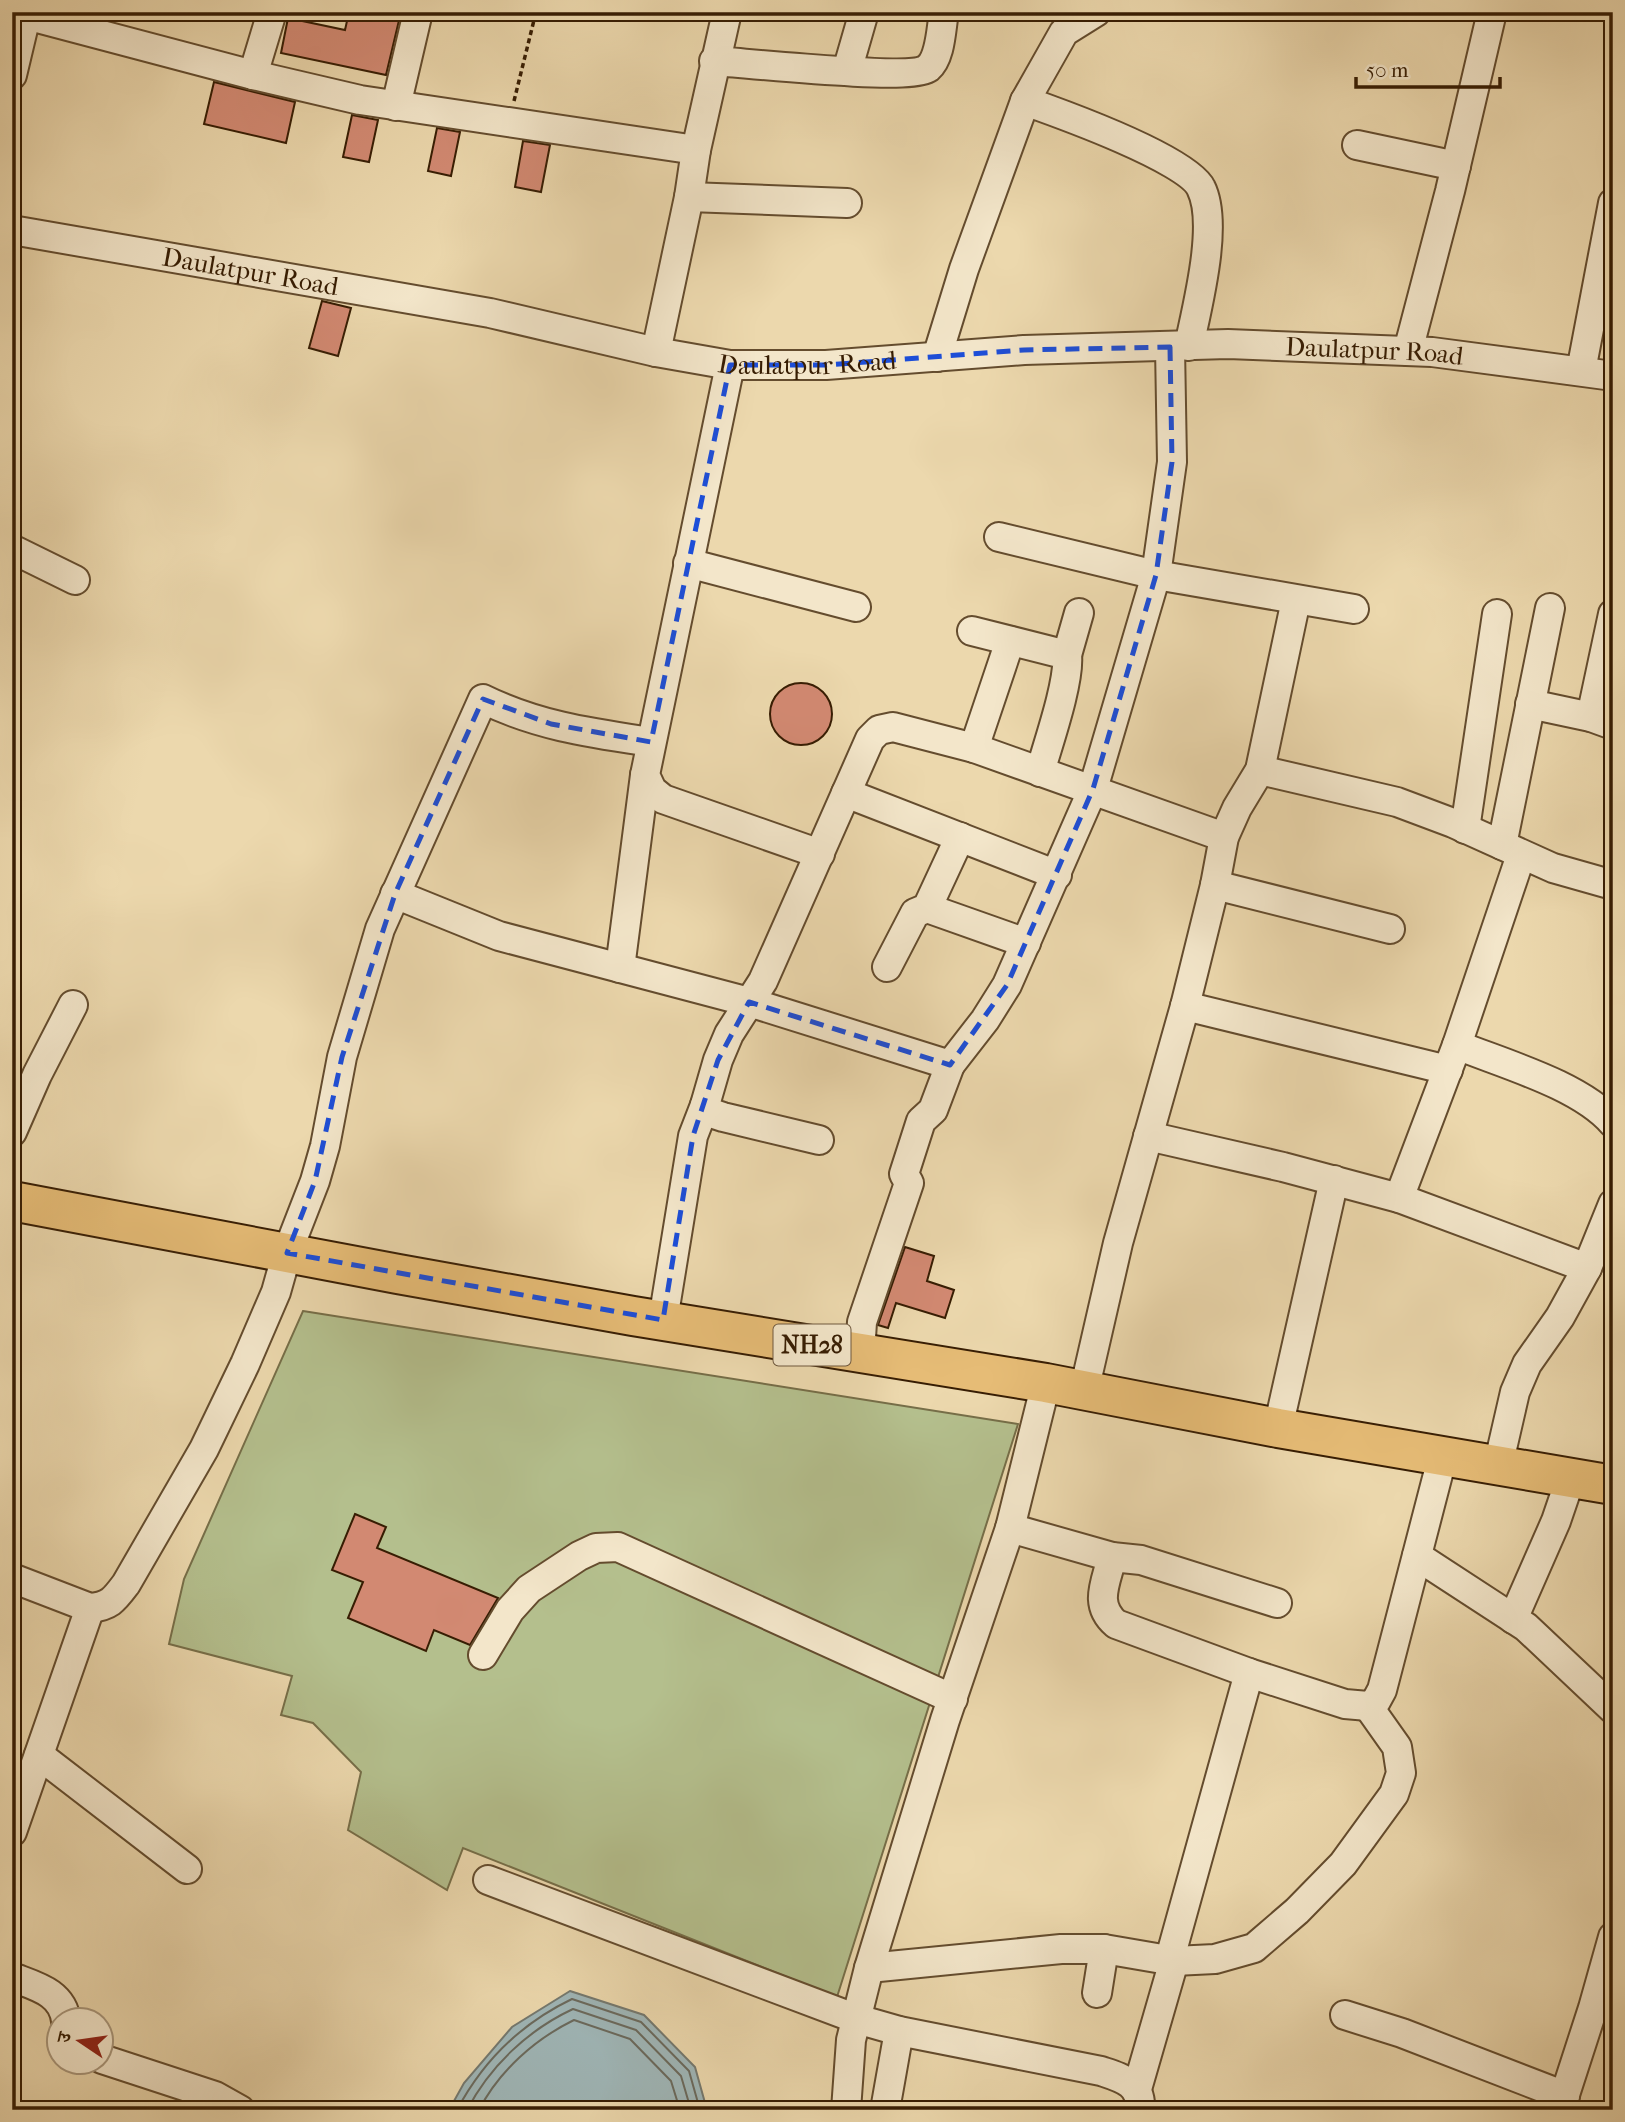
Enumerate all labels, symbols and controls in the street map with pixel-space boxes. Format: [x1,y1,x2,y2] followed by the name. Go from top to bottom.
[1356,46,1499,90] scale bar
[1366,58,1409,82] text: 50 m
[160,241,342,302] street label: Daulatpur Road
[1285,331,1466,372] street label: Daulatpur Road
[716,344,898,382] street label: Daulatpur Road
[774,1324,850,1366] road number: NH28
[46,2007,116,2076] north arrow
[52,2029,77,2047] text: उ

